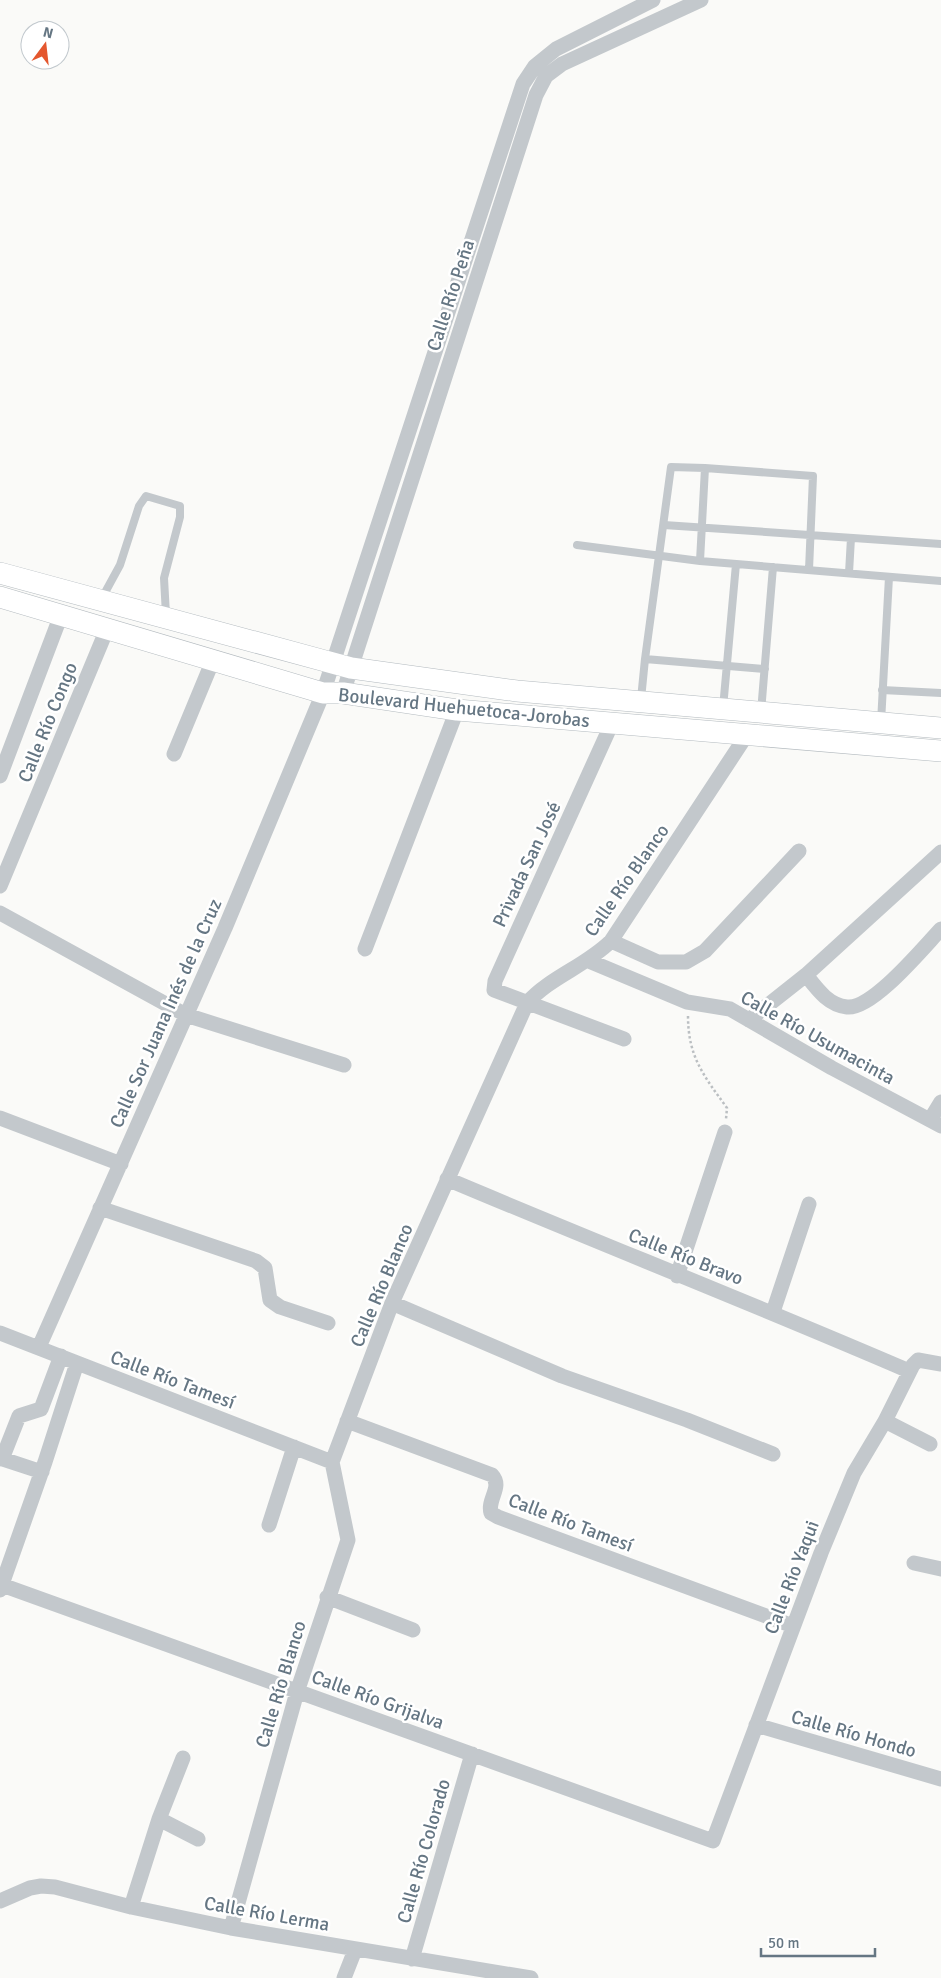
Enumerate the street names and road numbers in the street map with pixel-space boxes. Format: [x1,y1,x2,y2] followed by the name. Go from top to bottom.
[422,237,480,354] street label: Calle Río Peña
[13,659,83,786] street label: Calle Río Congo
[337,683,591,733] street label: Boulevard Huehuetoca-Jorobas
[487,798,566,931] street label: Privada San José
[579,820,675,941] street label: Calle Río Blanco
[104,895,227,1132] street label: Calle Sor Juana Inés de la Cruz
[736,986,899,1090] street label: Calle Río Usumacinta
[345,1220,419,1351] street label: Calle Río Blanco
[625,1223,747,1291] street label: Calle Río Bravo
[107,1345,239,1415] street label: Calle Río Tamesí
[505,1488,637,1558] street label: Calle Río Tamesí
[759,1517,825,1638] street label: Calle Río Yaqui
[250,1618,312,1751] street label: Calle Río Blanco
[308,1665,447,1735] street label: Calle Río Grijalva
[788,1705,919,1763] street label: Calle Río Hondo
[392,1776,456,1926] street label: Calle Río Colorado
[202,1891,331,1937] street label: Calle Río Lerma

